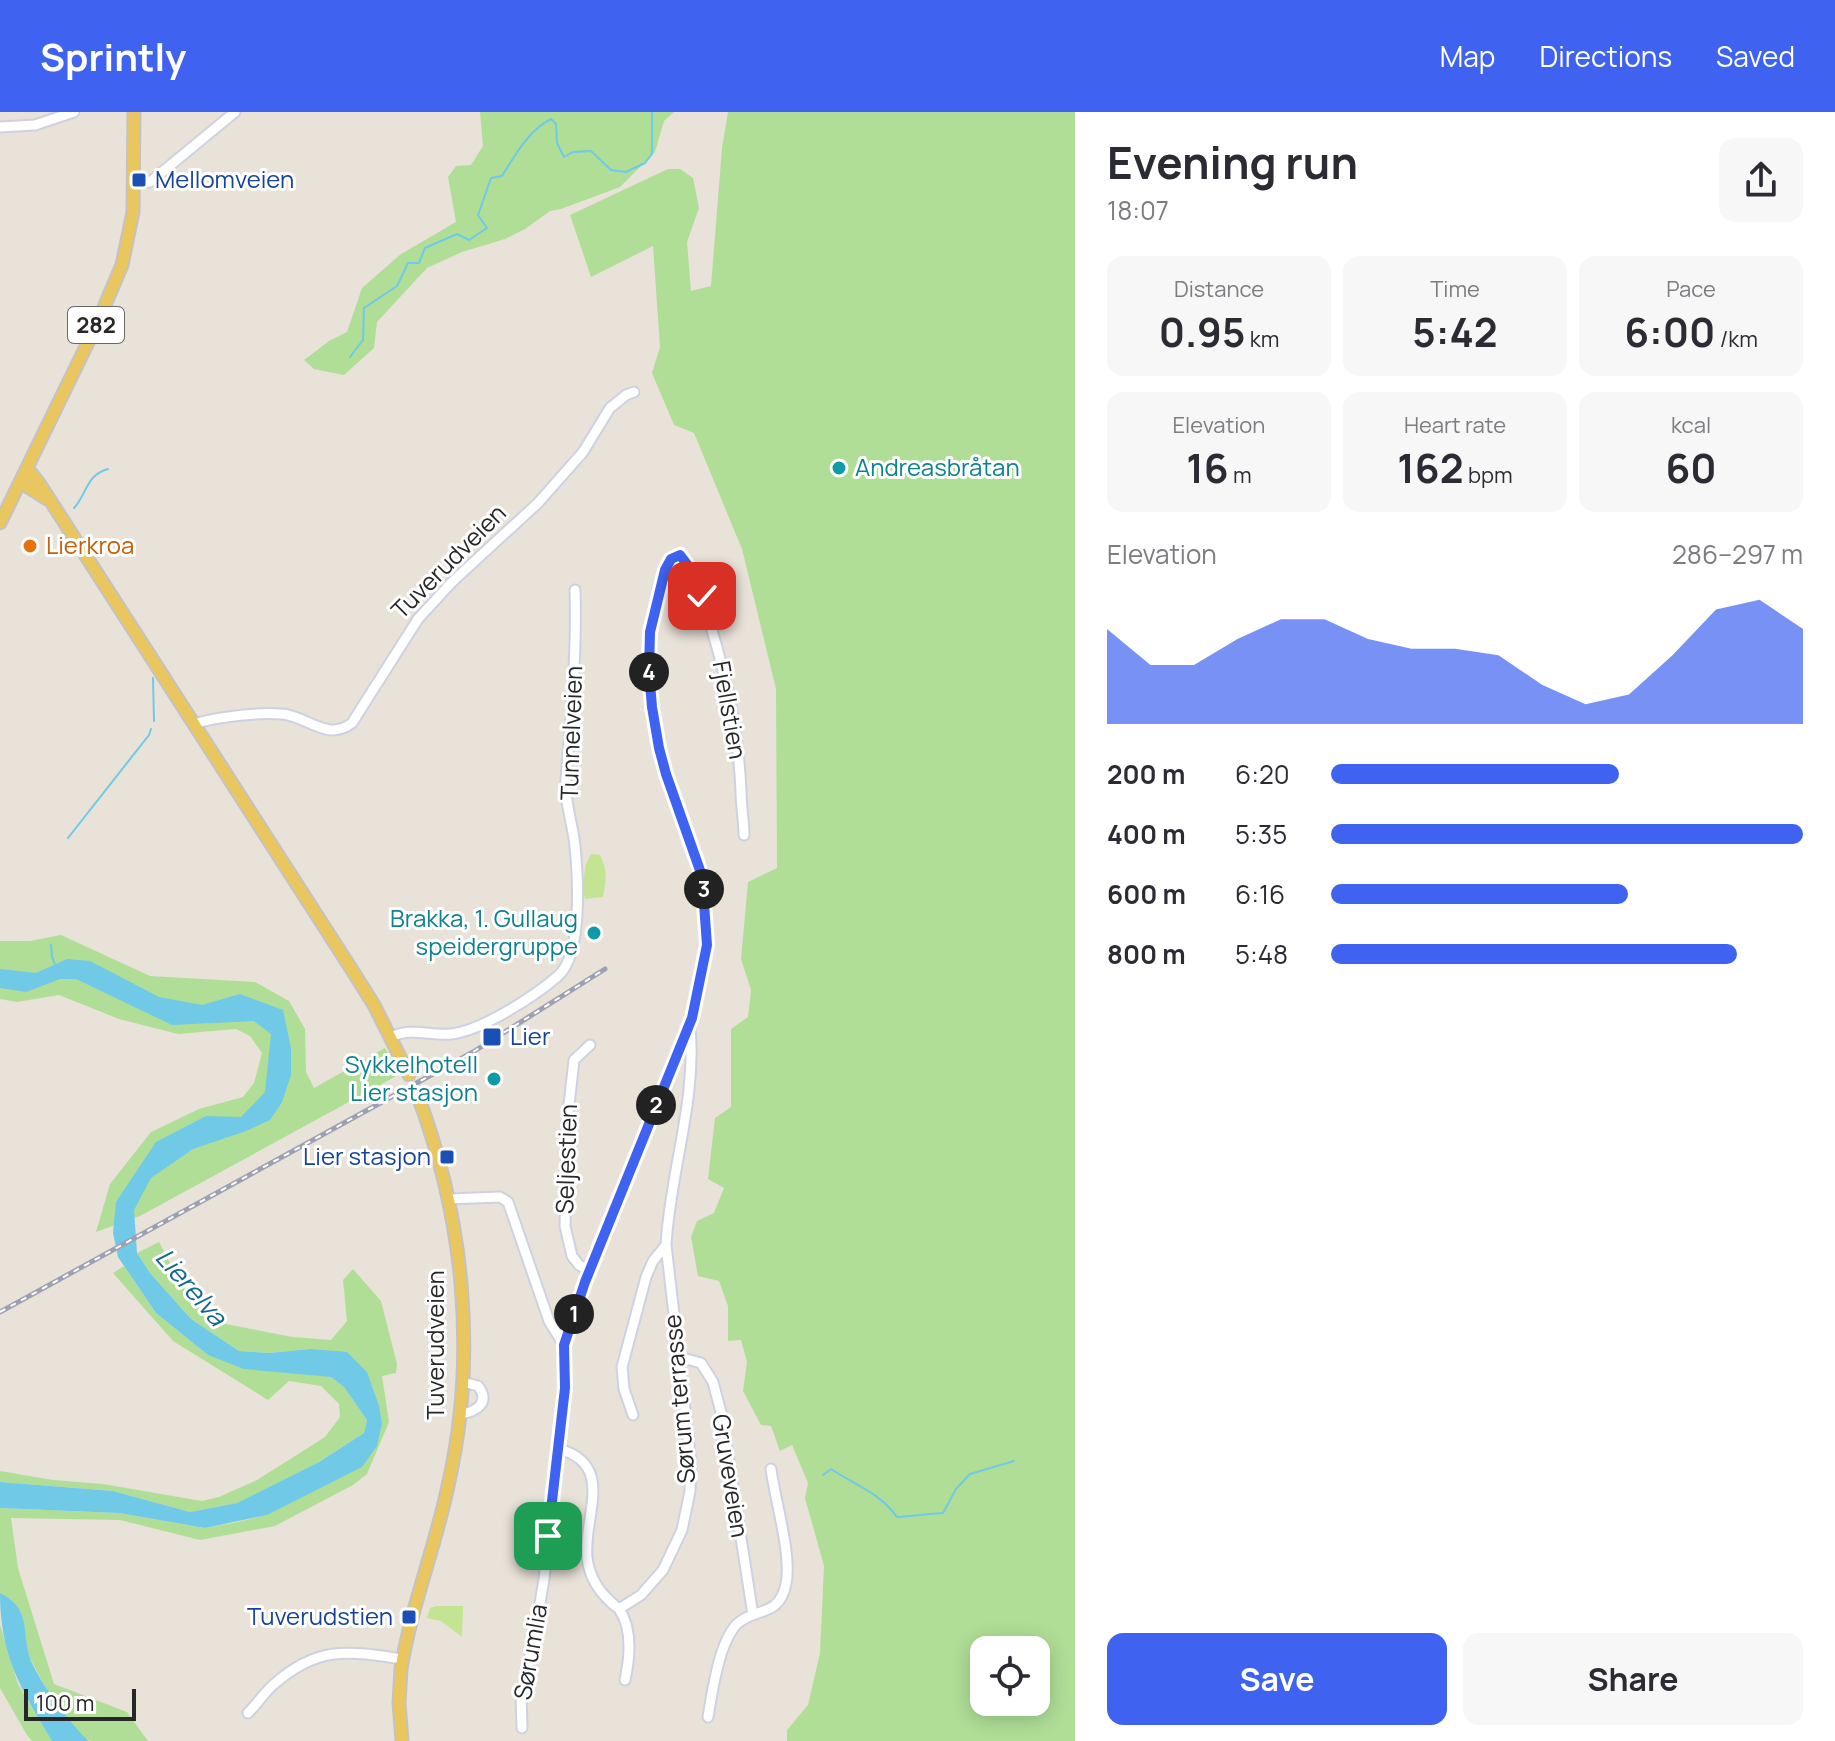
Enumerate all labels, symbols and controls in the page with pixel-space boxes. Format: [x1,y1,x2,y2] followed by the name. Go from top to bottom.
[40,30,186,82] text: Sprintly
[1440,37,1495,75] text: Map
[1539,37,1672,75] text: Directions
[1716,37,1795,75] text: Saved
[1107,132,1358,192] text: Evening run
[1719,138,1803,222] button: share
[155,162,294,195] place label: Mellomveien
[130,171,148,189] marker: Mellomveien
[1107,192,1169,228] text: 18:07
[1174,274,1264,304] text: Distance
[1430,274,1480,304] text: Time
[1666,274,1716,304] text: Pace
[1159,304,1245,359] text: 0.95
[1412,304,1498,359] text: 5:42
[1624,304,1715,359] text: 6:00
[68,307,124,343] road number: 282
[1245,324,1279,354] text: km
[1715,324,1758,354] text: /km
[1173,410,1265,440] text: Elevation
[1404,410,1506,440] text: Heart rate
[1671,410,1711,440] text: kcal
[1186,440,1229,495] text: 16
[1397,440,1464,495] text: 162
[1665,440,1717,495] text: 60
[855,450,1020,483] place label: Andreasbråtan
[830,459,848,477] marker: Andreasbråtan
[1229,460,1252,490] text: m
[1464,460,1513,490] text: bpm
[383,496,512,625] street label: Tuverudveien
[46,528,134,561] place label: Lierkroa
[1107,536,1217,572] text: Elevation
[1672,536,1803,572] text: 286–297 m
[21,537,39,555] marker: Lierkroa
[668,562,736,630] pin
[680,574,724,618] icon: check
[629,652,669,692] pin: 4
[642,657,656,687] text: 4
[706,658,755,761] street label: Fjellstien
[552,665,589,801] street label: Tunnelveien
[1107,756,1185,792] text: 200 m
[1235,756,1290,792] text: 6:20
[1107,816,1186,852] text: 400 m
[1235,816,1287,852] text: 5:35
[684,869,724,909] pin: 3
[698,874,710,904] text: 3
[1107,876,1186,912] text: 600 m
[1235,876,1285,912] text: 6:16
[390,901,578,962] place label: Brakka, 1. Gullaug speidergruppe
[585,924,603,942] marker: Brakka, 1. Gullaug speidergruppe
[1107,936,1186,972] text: 800 m
[1235,936,1288,972] text: 5:48
[510,1019,551,1052] place label: Lier
[481,1026,503,1048] marker: Lier
[345,1047,478,1108] place label: Sykkelhotell Lier stasjon
[485,1070,503,1088] marker: Sykkelhotell Lier stasjon
[636,1085,676,1125] pin: 2
[649,1090,663,1120] text: 2
[547,1103,584,1215] street label: Seljestien
[303,1139,431,1172] place label: Lier stasjon
[438,1148,456,1166] marker: Lier stasjon
[148,1240,236,1334] water label: Lierelva
[418,1270,451,1420] street label: Tuverudveien
[554,1294,594,1334] pin: 1
[569,1299,579,1329] text: 1
[655,1313,702,1485] street label: Sørum terrasse
[705,1412,758,1540] street label: Gruveveien
[514,1502,582,1570] pin
[526,1514,570,1558] icon: arrive
[247,1599,393,1632] place label: Tuverudstien
[505,1601,554,1702] street label: Sørumlia
[400,1608,418,1626] marker: Tuverudstien
[1107,1633,1447,1725] button: Save
[1463,1633,1803,1725] button: Share
[970,1636,1050,1716] map controls
[970,1636,1050,1716] button: locate
[24,1685,136,1721] scale bar
[36,1688,94,1718] text: 100 m

